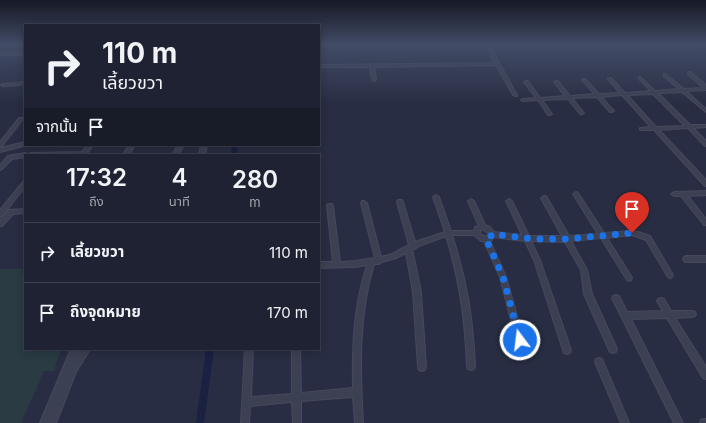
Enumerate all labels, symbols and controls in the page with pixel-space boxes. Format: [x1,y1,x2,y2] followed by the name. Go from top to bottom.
[102,36,177,70] text: 110 m
[36,40,88,92] icon: right
[102,72,163,93] text: เลี้ยวขวา
[85,116,107,138] icon: arrive
[36,117,77,136] text: จากนั้น
[66,163,127,192] text: 17:32
[171,163,187,192] text: 4
[232,165,278,194] text: 280
[615,192,649,233] pin
[89,193,104,209] text: ถึง
[169,193,190,209] text: นาที
[249,194,261,210] text: m
[621,198,643,220] icon: arrive
[36,242,58,264] icon: right
[70,242,124,261] text: เลี้ยวขวา
[269,243,308,262] text: 110 m
[36,302,58,324] icon: arrive
[70,302,141,321] text: ถึงจุดหมาย
[267,303,308,322] text: 170 m
[499,319,541,361] position arrow

